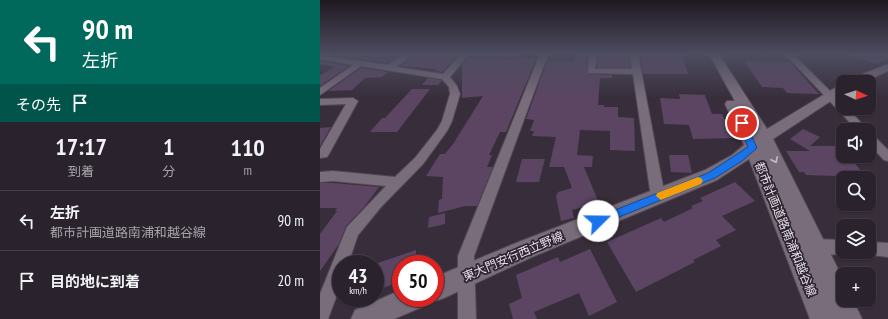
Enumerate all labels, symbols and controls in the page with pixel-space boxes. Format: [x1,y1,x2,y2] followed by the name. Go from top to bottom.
[82,10,133,47] text: 90 m
[16,16,68,68] icon: left
[82,49,118,72] text: 左折
[836,75,876,115] north arrow
[836,75,876,307] map controls
[69,92,91,114] icon: arrive
[16,95,61,114] text: その先
[725,106,759,140] pin
[731,112,753,134] icon: arrive
[836,123,876,163] button: sound
[55,131,107,162] text: 17:17
[163,131,174,162] text: 1
[230,132,265,163] text: 110
[770,156,778,163] one-way arrow
[752,159,820,299] street label: 都市計画道路南浦和越谷線
[243,162,252,179] text: m
[68,163,94,180] text: 到着
[162,163,175,180] text: 分
[836,171,876,211] button: search
[577,200,619,242] position arrow
[50,203,80,222] text: 左折
[16,210,38,232] icon: left
[278,211,304,230] text: 90 m
[836,219,876,259] button: layers
[50,224,206,241] text: 都市計画道路南浦和越谷線
[460,228,566,284] street label: 東大門安行西立野線
[392,255,444,307] speed limit sign: 50
[348,263,368,289] text: 43
[836,267,876,307] button: +
[16,270,38,292] icon: arrive
[278,271,304,290] text: 20 m
[50,272,140,291] text: 目的地に到着
[349,284,367,297] text: km/h

